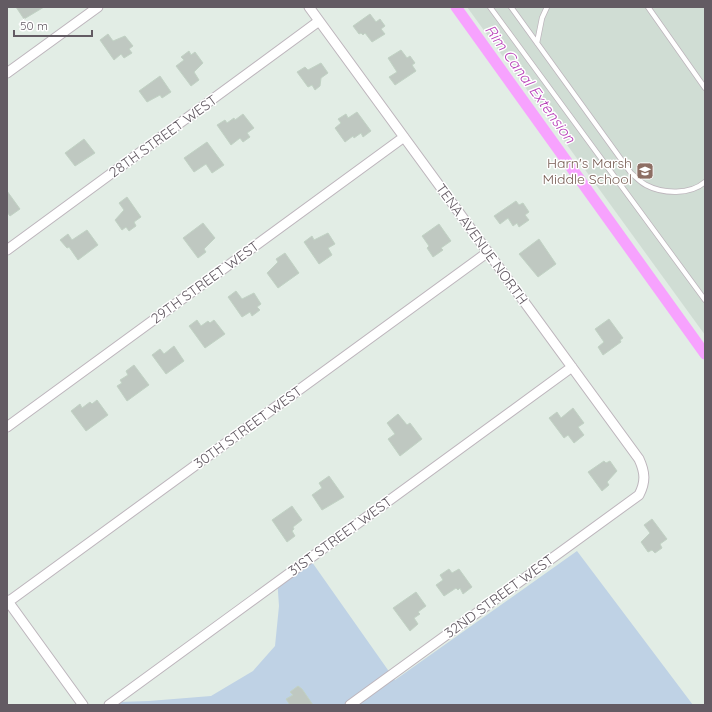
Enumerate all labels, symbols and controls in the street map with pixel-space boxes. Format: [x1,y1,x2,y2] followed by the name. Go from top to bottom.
[14,12,92,38] scale bar
[20,18,48,33] text: 50 m
[481,21,580,147] water label: Rim Canal Extension
[105,91,221,181] street label: 28TH STREET WEST
[542,154,632,188] place label: Harn's Marsh Middle School
[635,161,655,181] school or university icon: Harn's Marsh Middle School
[432,180,532,308] street label: TENA AVENUE NORTH
[147,237,263,327] street label: 29TH STREET WEST
[190,382,306,472] street label: 30TH STREET WEST
[284,492,396,580] street label: 31ST STREET WEST
[441,550,557,642] street label: 32ND STREET WEST

